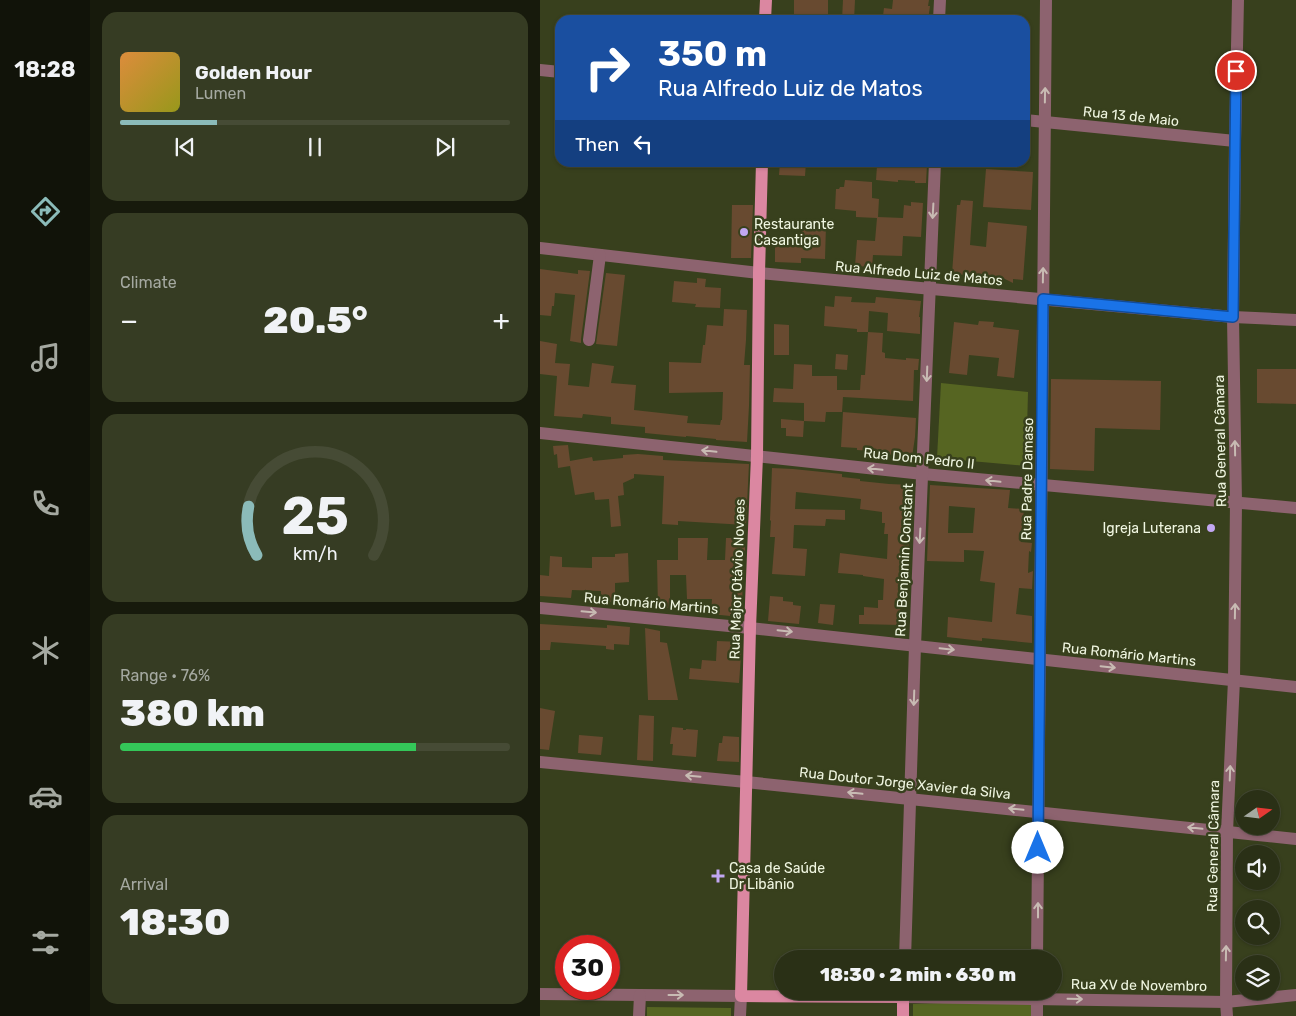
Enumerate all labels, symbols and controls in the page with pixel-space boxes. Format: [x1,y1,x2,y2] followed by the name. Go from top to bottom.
[658,33,767,75] text: 350 m
[575,35,640,100] icon: right
[1215,50,1257,92] pin
[14,56,76,83] text: 18:28
[1222,57,1250,85] icon: arrive
[195,61,312,84] text: Golden Hour
[658,75,923,102] text: Rua Alfredo Luiz de Matos
[195,84,246,103] text: Lumen
[1040,87,1050,104] one-way arrow
[1082,103,1180,130] street label: Rua 13 de Maio
[629,130,657,158] icon: left
[171,133,199,161] icon: previous
[301,133,329,161] icon: pause
[431,133,459,161] icon: next
[575,133,619,156] text: Then
[28,194,63,229] icon: directions
[929,203,938,219] one-way arrow
[754,216,834,249] place label: Restaurante Casantiga
[738,226,750,238] marker: Restaurante Casantiga
[834,258,1004,289] street label: Rua Alfredo Luiz de Matos
[1038,267,1048,284] one-way arrow
[120,273,177,292] text: Climate
[263,297,368,343] text: 20.5°
[120,304,138,337] text: −
[493,304,510,337] text: +
[28,340,63,375] icon: music
[922,365,932,381] one-way arrow
[1211,375,1230,507] street label: Rua General Câmara
[1018,417,1037,541] street label: Rua Padre Damaso
[1230,440,1240,456] one-way arrow
[863,444,975,473] street label: Rua Dom Pedro II
[701,446,717,456] one-way arrow
[867,464,883,474] one-way arrow
[985,476,1001,486] one-way arrow
[892,482,917,637] street label: Rua Benjamin Constant
[281,485,349,547] text: 25
[28,486,63,521] icon: phone
[726,498,749,660] street label: Rua Major Otávio Novaes
[1103,520,1201,537] place label: Igreja Luterana
[1205,522,1217,534] marker: Igreja Luterana
[916,528,925,544] one-way arrow
[293,543,337,564] text: km/h
[583,589,719,618] street label: Rua Romário Martins
[1230,603,1239,619] one-way arrow
[580,608,596,617] one-way arrow
[777,626,793,636] one-way arrow
[28,633,63,668] icon: climate
[1061,639,1197,670] street label: Rua Romário Martins
[938,644,954,654] one-way arrow
[1100,662,1116,672] one-way arrow
[120,666,210,685] text: Range · 76%
[120,690,265,736] text: 380 km
[909,690,918,706] one-way arrow
[798,764,1012,803] street label: Rua Doutor Jorge Xavier da Silva
[1225,765,1234,781] one-way arrow
[685,772,701,781] one-way arrow
[28,779,63,814] icon: car
[1204,780,1223,912] street label: Rua General Câmara
[847,788,863,798] one-way arrow
[1235,790,1280,835] north arrow
[1235,790,1280,1000] map controls
[1009,805,1025,814] one-way arrow
[1011,821,1063,873] position arrow
[1188,823,1204,833] one-way arrow
[1235,845,1280,890] button: sound
[729,860,825,893] place label: Casa de Saúde Dr Libânio
[711,869,725,883] marker: Casa de Saúde Dr Libânio
[120,875,168,894] text: Arrival
[120,899,231,945] text: 18:30
[1235,900,1280,945] button: search
[1033,902,1043,918] one-way arrow
[28,925,63,960] icon: filters
[555,935,620,1000] speed limit sign: 30
[1221,945,1231,962] one-way arrow
[1235,955,1280,1000] button: layers
[820,963,1016,986] text: 18:30 · 2 min · 630 m
[1071,976,1207,995] street label: Rua XV de Novembro
[668,990,684,1000] one-way arrow
[1066,994,1082,1004] one-way arrow

